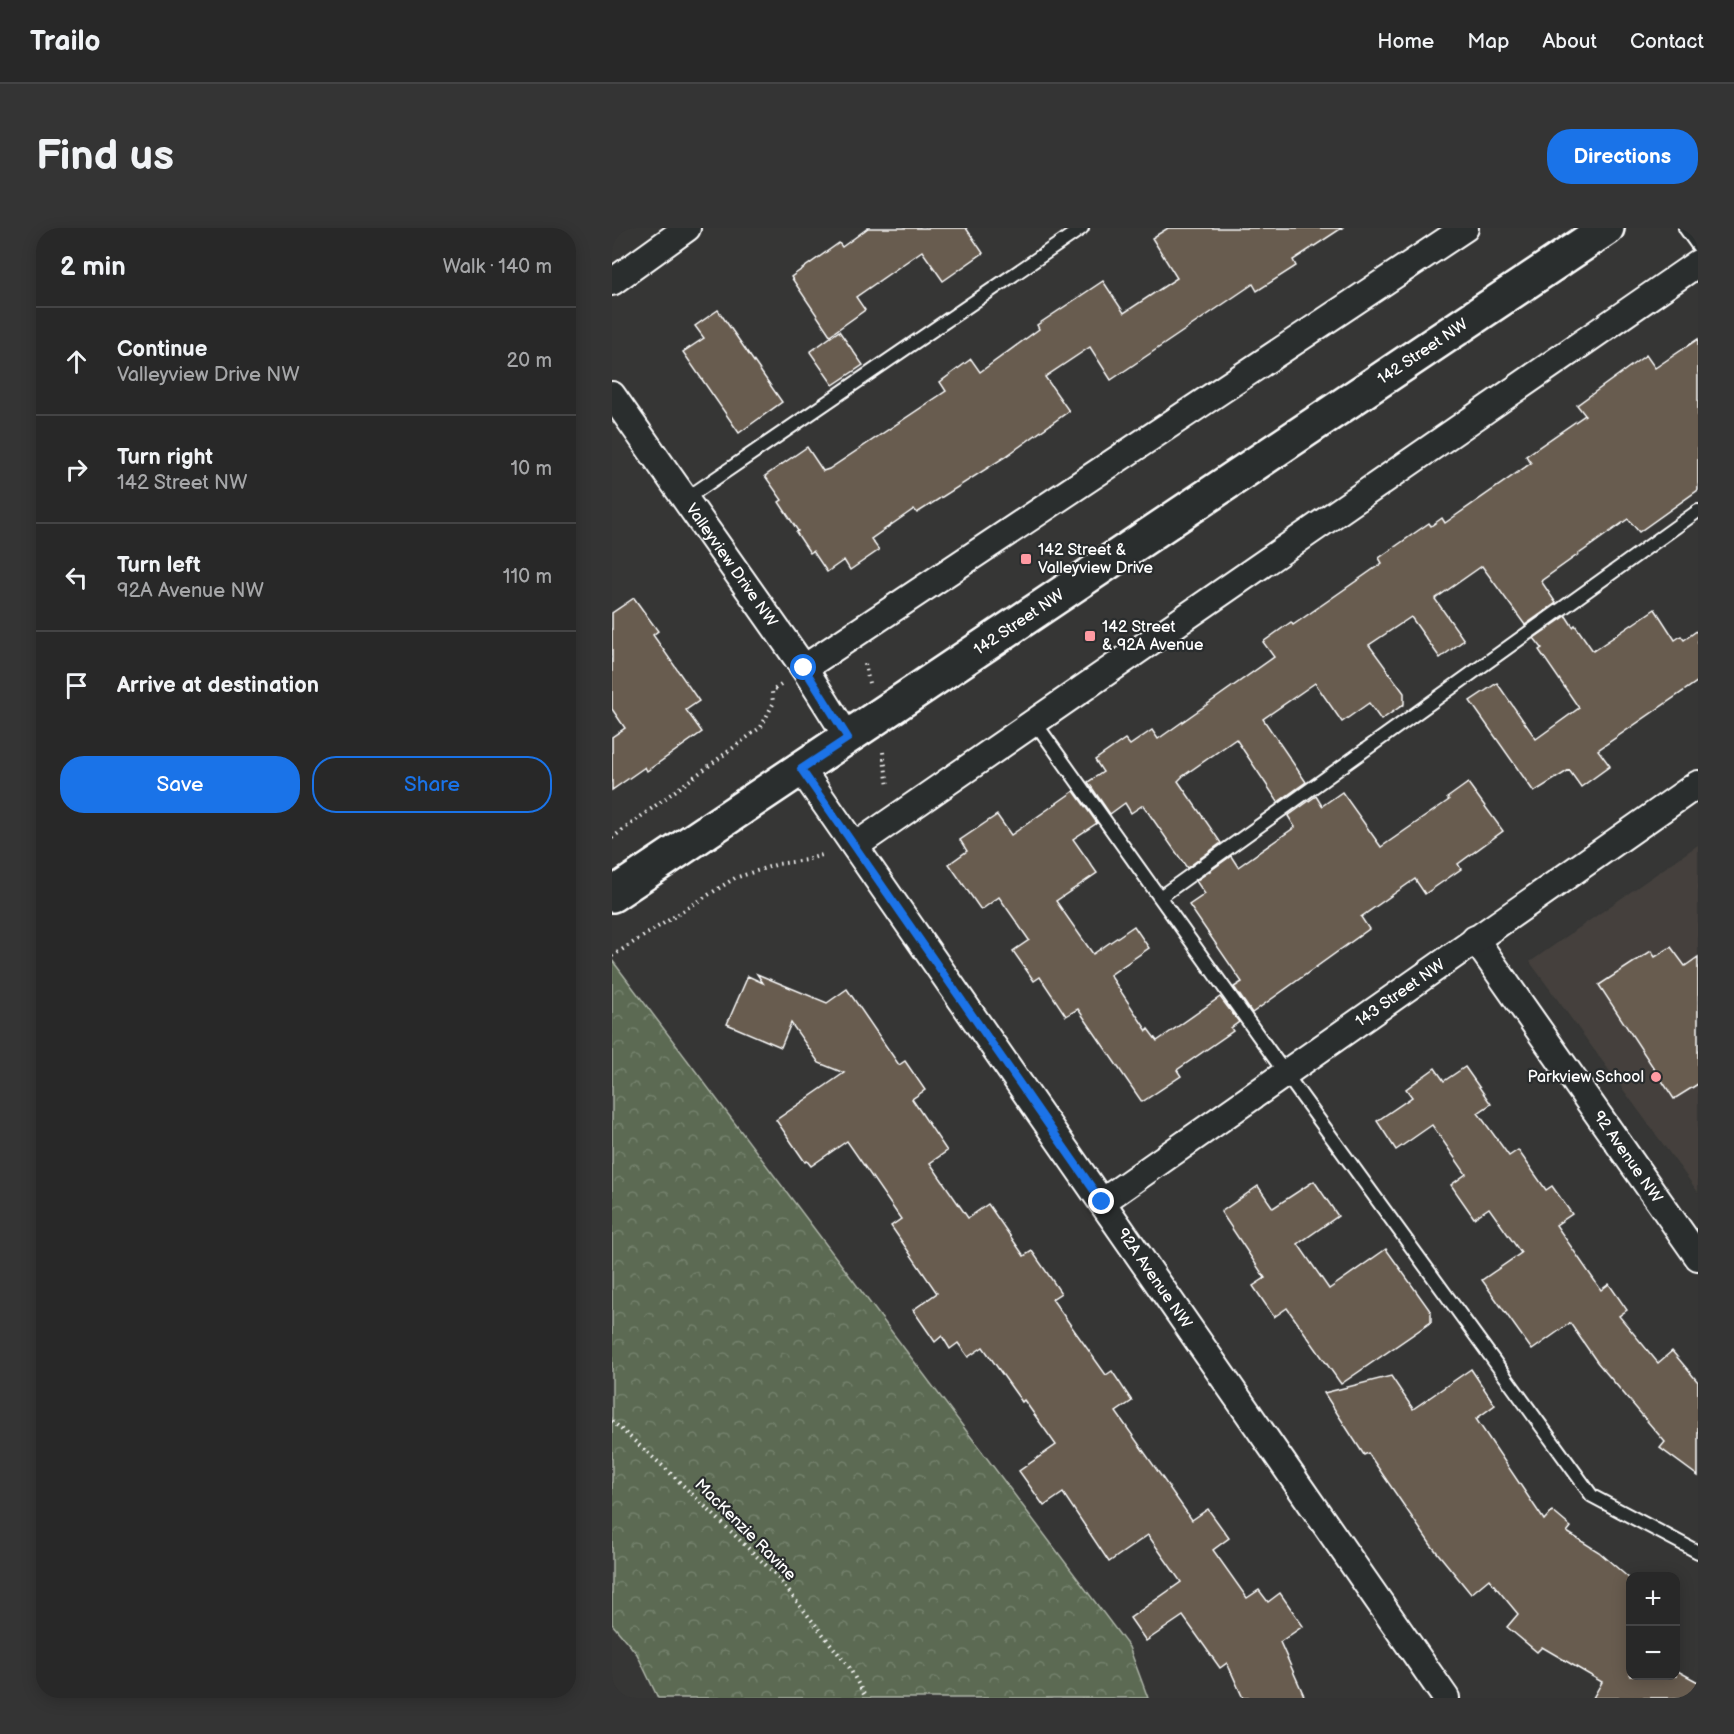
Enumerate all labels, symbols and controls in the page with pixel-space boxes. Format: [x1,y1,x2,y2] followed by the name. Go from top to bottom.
[30,25,101,58] text: Trailo
[1377,29,1434,54] text: Home
[1467,29,1509,54] text: Map
[1542,29,1597,54] text: About
[1630,29,1704,54] text: Contact
[1547,129,1698,184] button: Directions
[36,131,174,182] text: Find us
[60,252,126,283] text: 2 min
[443,255,552,279] text: Walk · 140 m
[1374,314,1472,389] street label: 142 Street NW
[117,336,207,363] text: Continue
[60,345,93,378] icon: ahead
[507,349,552,373] text: 20 m
[117,363,300,387] text: Valleyview Drive NW
[117,444,213,471] text: Turn right
[60,453,93,486] icon: right
[511,457,552,481] text: 10 m
[117,471,248,495] text: 142 Street NW
[682,500,782,631] street label: Valleyview Drive NW
[1038,541,1154,578] place label: 142 Street & Valleyview Drive
[117,552,201,579] text: Turn left
[1019,552,1033,566] marker: 142 Street & Valleyview Drive
[60,561,93,594] icon: left
[503,565,552,589] text: 110 m
[117,579,264,603] text: 92A Avenue NW
[970,585,1068,659] street label: 142 Street NW
[1102,618,1204,655] place label: 142 Street & 92A Avenue
[1083,629,1097,643] marker: 142 Street & 92A Avenue
[790,654,816,680] route start
[60,669,93,702] icon: arrive
[117,672,319,699] text: Arrive at destination
[60,756,300,813] button: Save
[312,756,552,813] button: Share
[1352,955,1449,1031] street label: 143 Street NW
[1527,1068,1644,1087] place label: Parkview School
[1649,1070,1663,1084] marker: Parkview School
[1589,1107,1667,1207] street label: 92 Avenue NW
[1088,1188,1114,1214] route end
[1113,1225,1196,1332] street label: 92A Avenue NW
[690,1475,800,1585] street label: MacKenzie Ravine
[1626,1572,1680,1680] map controls
[1626,1572,1680,1626] button: +
[1626,1626,1680,1680] button: −

